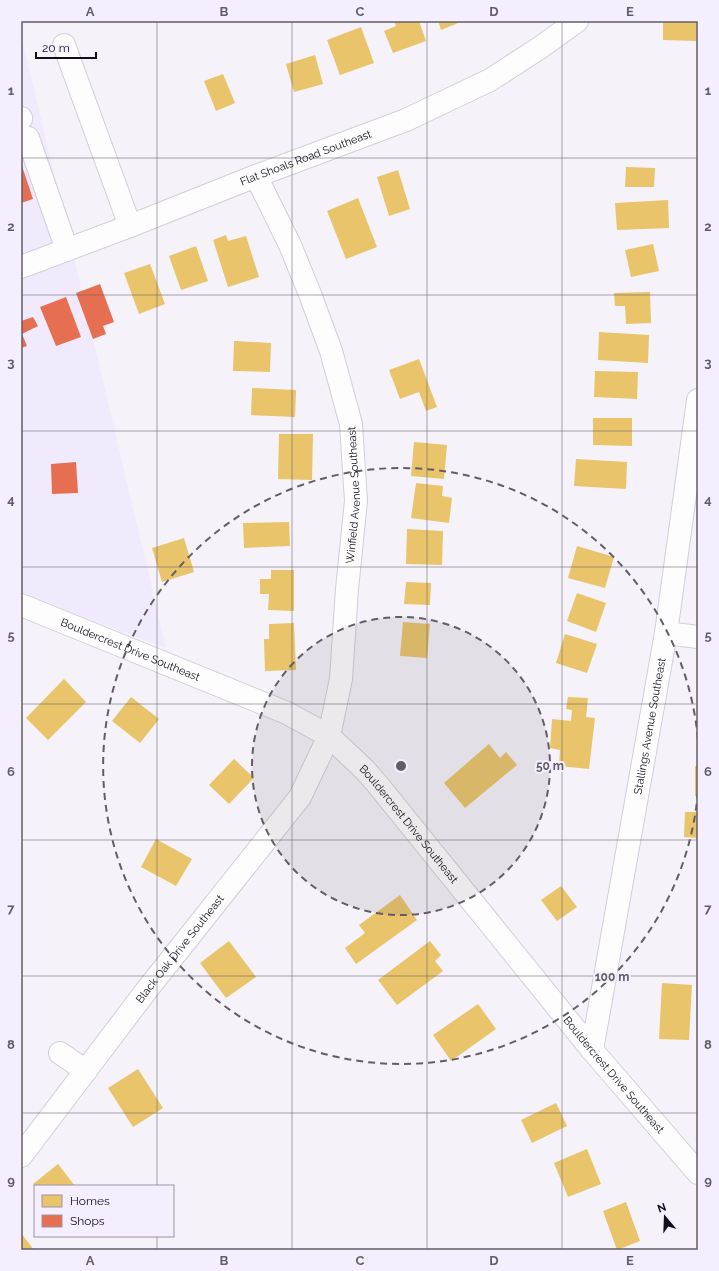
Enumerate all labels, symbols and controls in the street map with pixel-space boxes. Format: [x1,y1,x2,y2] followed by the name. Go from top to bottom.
[86,4,95,19] text: A
[220,4,229,19] text: B
[356,4,365,19] text: C
[489,4,499,19] text: D
[626,4,634,19] text: E
[36,34,96,60] scale bar
[42,41,70,55] text: 20 m
[8,83,15,98] text: 1
[705,83,712,98] text: 1
[238,127,373,188] street label: Flat Shoals Road Southeast
[7,219,15,234] text: 2
[704,219,712,234] text: 2
[7,355,15,370] text: 3
[704,355,712,370] text: 3
[343,426,363,564] street label: Winfield Avenue Southeast
[7,492,15,507] text: 4
[704,492,712,507] text: 4
[59,615,202,684] street label: Bouldercrest Drive Southeast
[7,628,15,643] text: 5
[704,628,712,643] text: 5
[631,656,668,795] street label: Stallings Avenue Southeast
[394,759,408,773] centre of rings
[536,759,564,773] text: 50 m
[357,762,461,886] street label: Bouldercrest Drive Southeast
[7,764,15,779] text: 6
[704,764,712,779] text: 6
[133,892,227,1005] street label: Black Oak Drive Southeast
[7,901,15,916] text: 7
[704,901,712,916] text: 7
[595,970,629,984] text: 100 m
[561,1014,667,1136] street label: Bouldercrest Drive Southeast
[7,1037,15,1052] text: 8
[704,1037,712,1052] text: 8
[7,1173,15,1188] text: 9
[704,1173,712,1188] text: 9
[34,1185,174,1237] legend
[70,1194,110,1208] text: Homes
[645,1197,685,1237] north arrow
[656,1201,668,1216] text: N
[70,1214,105,1228] text: Shops
[86,1253,95,1268] text: A
[220,1253,229,1268] text: B
[356,1253,365,1268] text: C
[489,1253,499,1268] text: D
[626,1253,634,1268] text: E

